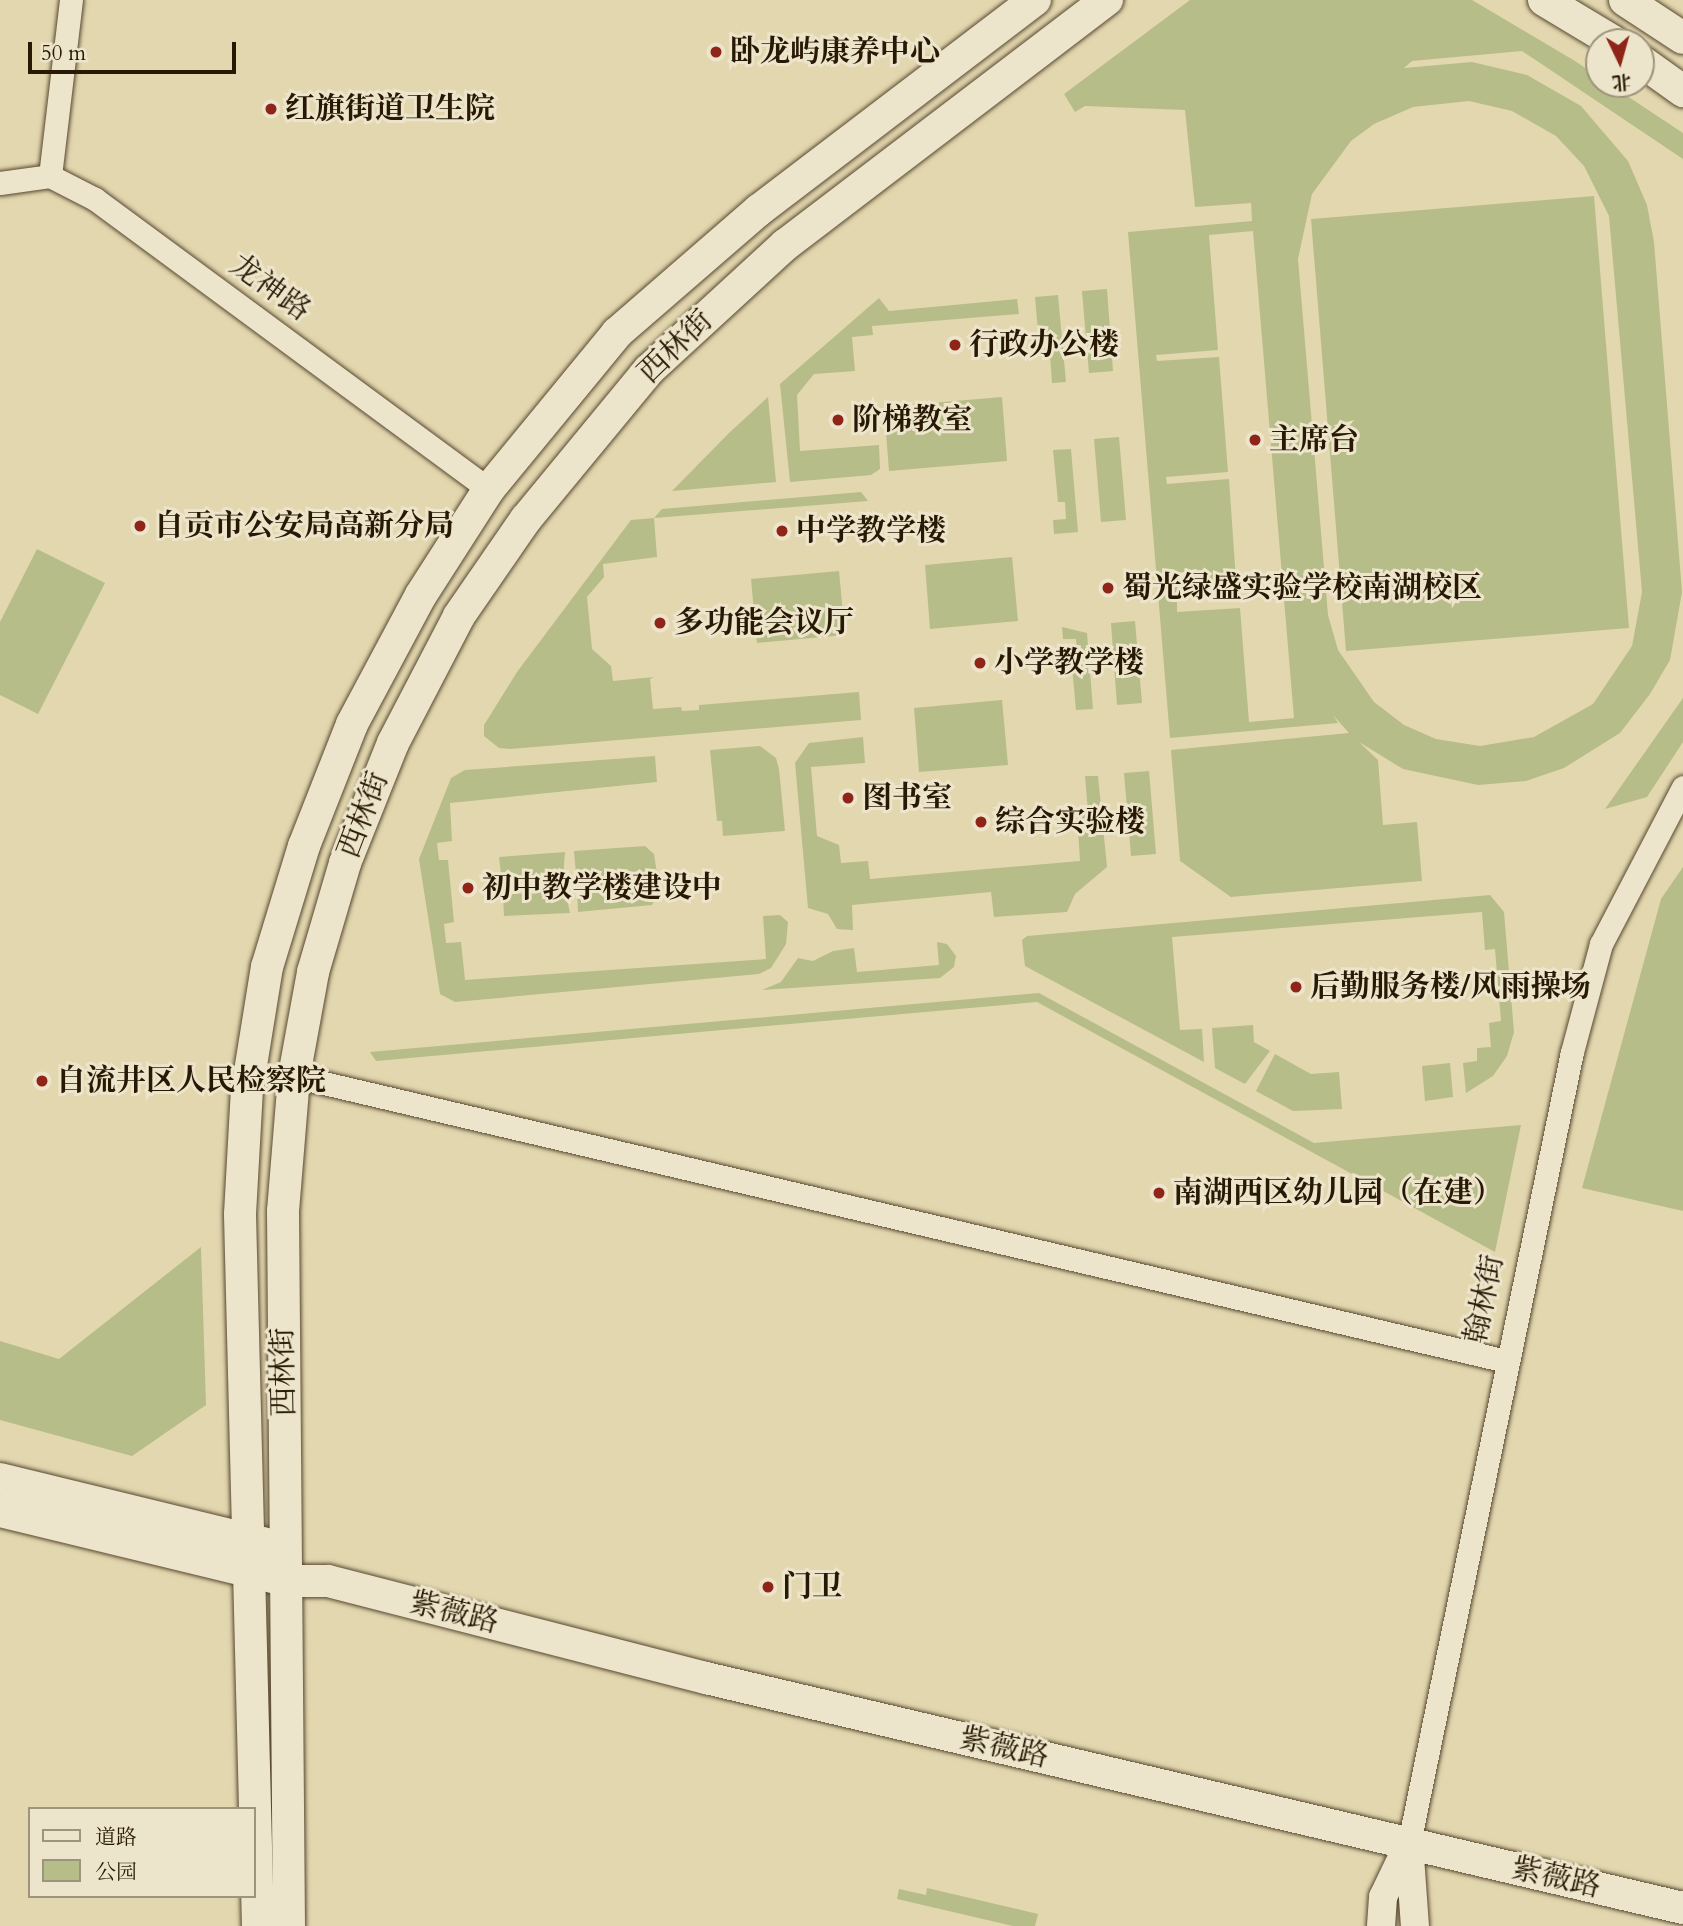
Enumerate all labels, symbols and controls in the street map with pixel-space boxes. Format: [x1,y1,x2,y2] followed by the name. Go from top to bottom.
[32,28,240,72] scale bar
[1585,28,1655,98] north arrow
[730,34,940,70] place label: 卧龙屿康养中心
[41,39,86,68] text: 50 m
[708,44,724,60] marker: 卧龙屿康养中心
[1611,68,1632,96] text: 北
[285,91,495,127] place label: 红旗街道卫生院
[263,101,279,117] marker: 红旗街道卫生院
[223,247,317,329] street label: 龙神路
[631,303,721,391] street label: 西林街
[969,327,1119,363] place label: 行政办公楼
[947,337,963,353] marker: 行政办公楼
[852,402,972,438] place label: 阶梯教室
[830,412,846,428] marker: 阶梯教室
[1269,422,1359,458] place label: 主席台
[1247,432,1263,448] marker: 主席台
[154,508,454,544] place label: 自贡市公安局高新分局
[796,513,946,549] place label: 中学教学楼
[132,518,148,534] marker: 自贡市公安局高新分局
[774,523,790,539] marker: 中学教学楼
[1122,570,1482,606] place label: 蜀光绿盛实验学校南湖校区
[1100,580,1116,596] marker: 蜀光绿盛实验学校南湖校区
[674,605,854,641] place label: 多功能会议厅
[652,615,668,631] marker: 多功能会议厅
[994,645,1144,681] place label: 小学教学楼
[972,655,988,671] marker: 小学教学楼
[331,767,397,863] street label: 西林街
[862,780,952,816] place label: 图书室
[840,790,856,806] marker: 图书室
[995,804,1145,840] place label: 综合实验楼
[973,814,989,830] marker: 综合实验楼
[482,870,722,906] place label: 初中教学楼建设中
[460,880,476,896] marker: 初中教学楼建设中
[1310,969,1591,1005] place label: 后勤服务楼/风雨操场
[1288,979,1304,995] marker: 后勤服务楼/风雨操场
[56,1063,326,1099] place label: 自流井区人民检察院
[34,1073,50,1089] marker: 自流井区人民检察院
[1173,1175,1503,1211] place label: 南湖西区幼儿园（在建）
[1151,1185,1167,1201] marker: 南湖西区幼儿园（在建）
[1458,1251,1512,1347] street label: 翰林街
[265,1327,303,1417] street label: 西林街
[782,1569,842,1605] place label: 门卫
[760,1579,776,1595] marker: 门卫
[406,1585,502,1641] street label: 紫薇路
[956,1720,1052,1776] street label: 紫薇路
[28,1807,256,1898] legend
[95,1823,137,1852] text: 道路
[1508,1850,1604,1906] street label: 紫薇路
[95,1858,137,1887] text: 公园

